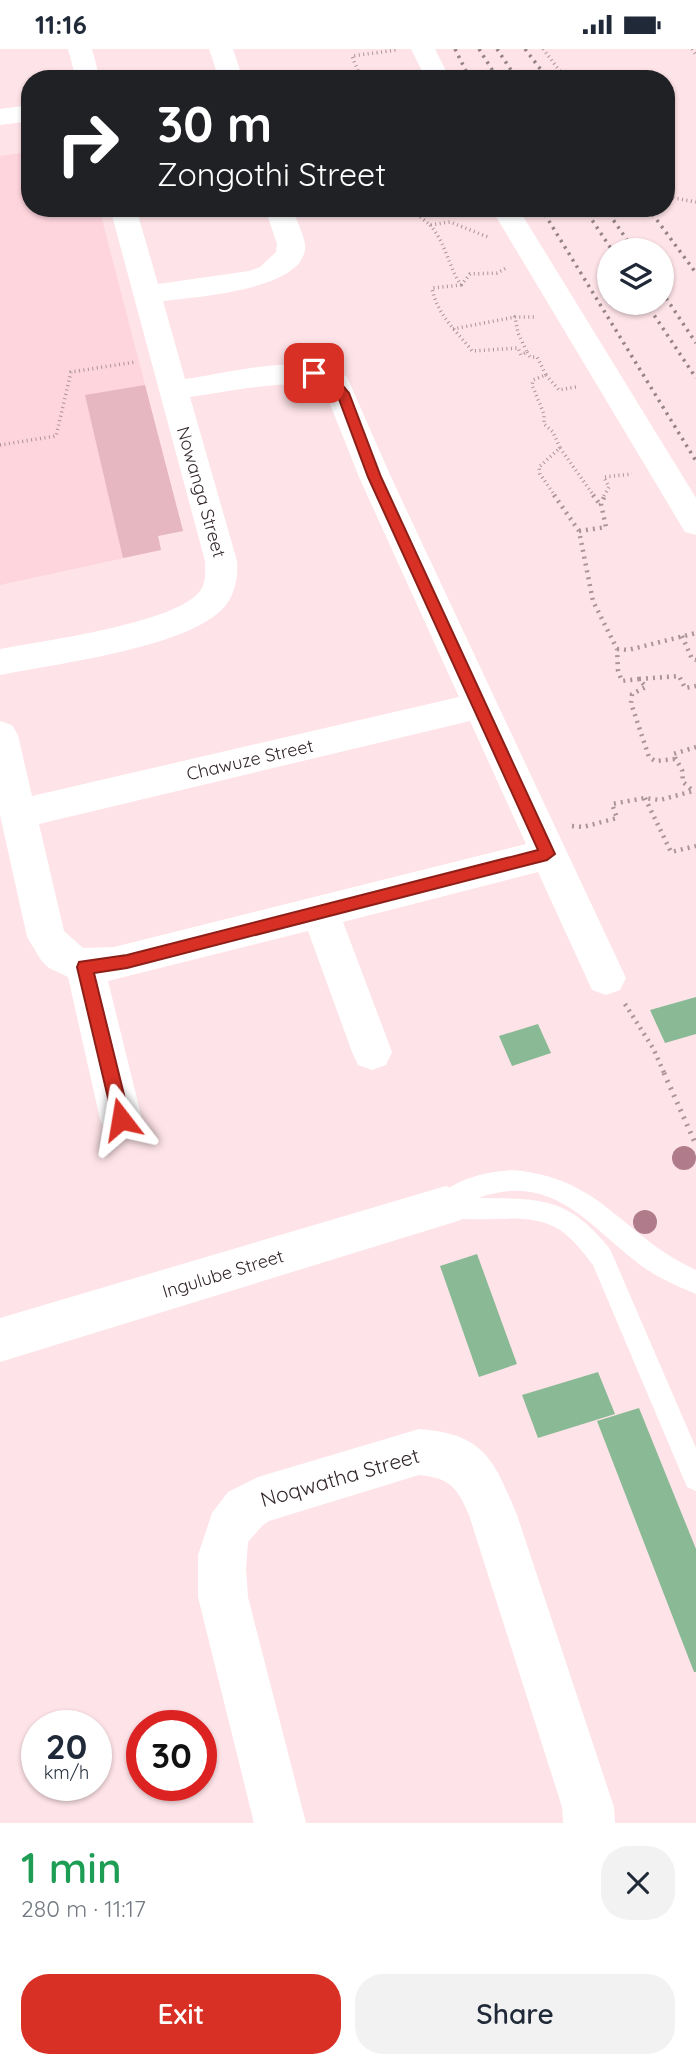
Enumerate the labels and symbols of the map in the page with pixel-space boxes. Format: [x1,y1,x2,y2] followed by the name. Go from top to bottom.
[284,343,344,403] pin
[172,424,231,560] street label: Nowanga Street
[184,734,315,785] street label: Chawuze Street
[84,1082,158,1156] position arrow
[159,1244,286,1303] street label: Ingulube Street
[257,1442,422,1512] street label: Noqwatha Street
[126,1710,217,1801] speed limit sign: 30

